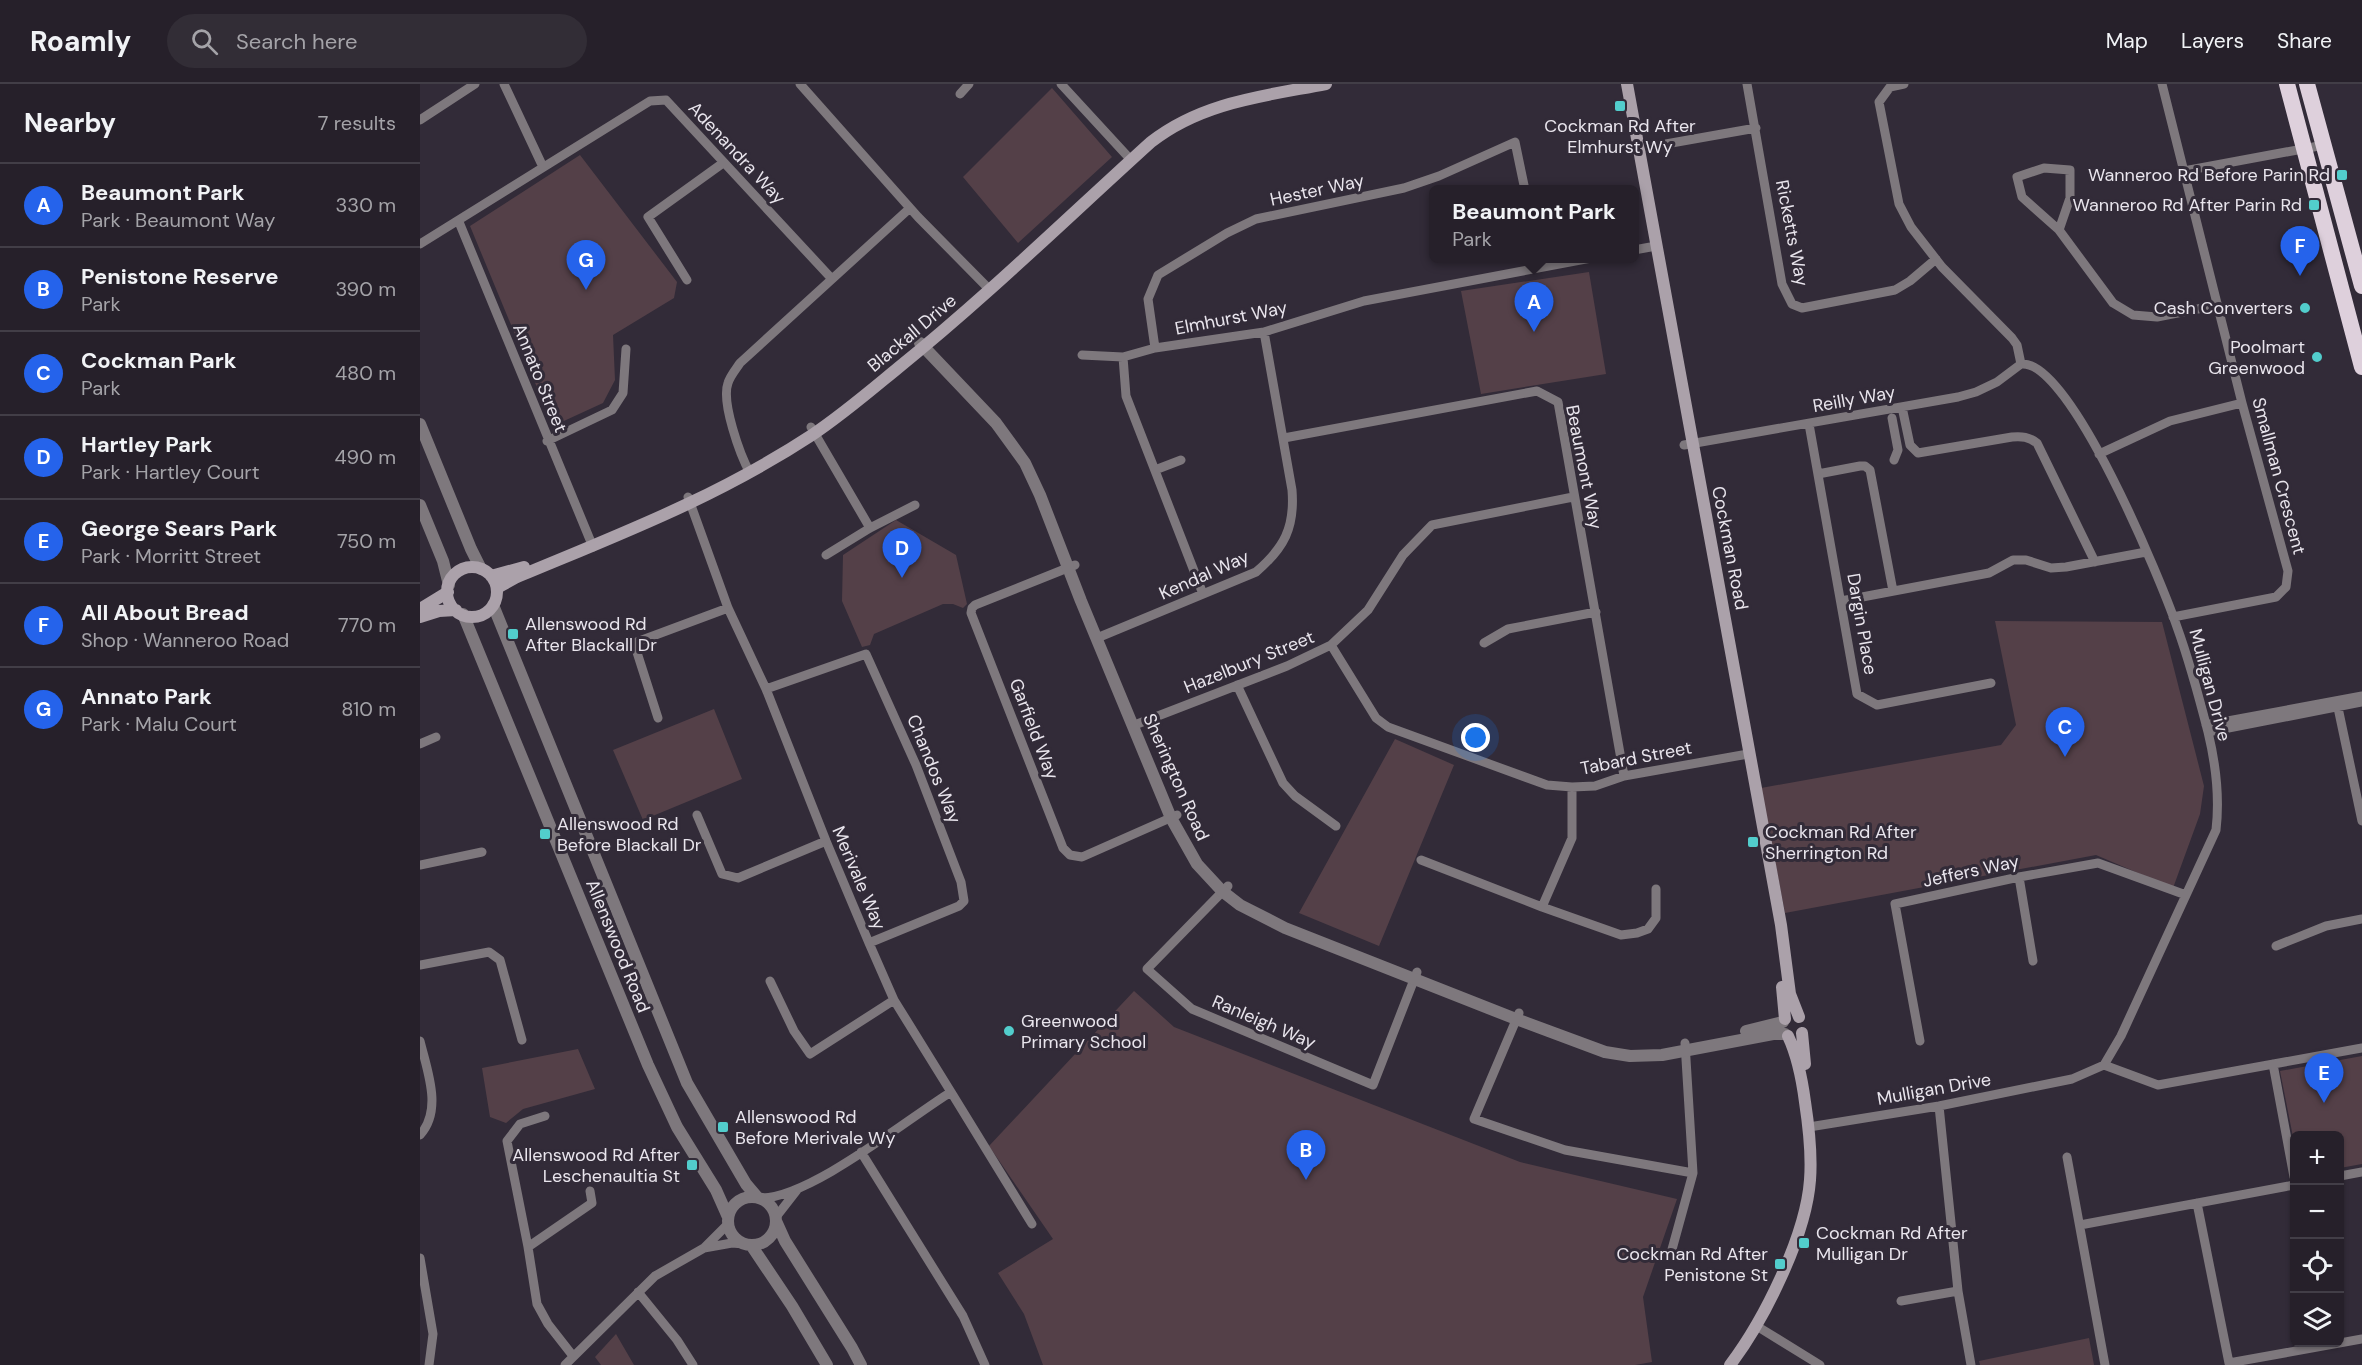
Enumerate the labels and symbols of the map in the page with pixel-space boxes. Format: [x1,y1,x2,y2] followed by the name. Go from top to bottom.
[683,97,791,209] street label: Adenandra Way
[1613,99,1627,113] marker: Cockman Rd After Elmhurst Wy
[1544,114,1696,159] place label: Cockman Rd After Elmhurst Wy
[2088,163,2330,187] place label: Wanneroo Rd Before Parin Rd
[1268,168,1366,212] street label: Hester Way
[2335,168,2349,182] marker: Wanneroo Rd Before Parin Rd
[1770,178,1814,288] street label: Ricketts Way
[2073,193,2302,217] place label: Wanneroo Rd After Parin Rd
[2307,198,2321,212] marker: Wanneroo Rd After Parin Rd
[2280,226,2320,276] pin: F
[566,240,606,290] pin: G
[1514,282,1554,332] pin: A
[862,289,962,377] street label: Blackall Drive
[1173,295,1289,341] street label: Elmhurst Way
[2154,296,2293,320] place label: Cash Converters
[2298,301,2312,315] marker: Cash Converters
[507,320,573,436] street label: Annato Street
[2208,335,2305,380] place label: Poolmart Greenwood
[2310,350,2324,364] marker: Poolmart Greenwood
[1811,380,1897,418] street label: Reilly Way
[2246,395,2312,557] street label: Smallman Crescent
[1560,403,1608,531] street label: Beaumont Way
[1706,484,1754,612] street label: Cockman Road
[882,528,922,578] pin: D
[1155,544,1253,606] street label: Kendal Way
[1841,571,1883,677] street label: Dargin Place
[525,612,657,657] place label: Allenswood Rd After Blackall Dr
[1180,625,1318,699] street label: Hazelbury Street
[2183,626,2237,744] street label: Mulligan Drive
[506,627,520,641] marker: Allenswood Rd After Blackall Dr
[1004,675,1064,783] street label: Garfield Way
[2046,708,2084,757] pin: C
[1137,710,1215,844] street label: Sherington Road
[901,711,967,827] street label: Chandos Way
[1461,723,1490,752] your location
[1578,735,1694,781] street label: Tabard Street
[557,812,702,857] place label: Allenswood Rd Before Blackall Dr
[1765,820,1917,865] place label: Cockman Rd After Sherrington Rd
[826,823,892,933] street label: Merivale Way
[538,827,552,841] marker: Allenswood Rd Before Blackall Dr
[1746,835,1760,849] marker: Cockman Rd After Sherrington Rd
[1921,849,2021,893] street label: Jeffers Way
[580,876,656,1016] street label: Allenswood Road
[1209,989,1319,1055] street label: Ranleigh Way
[1021,1009,1146,1054] place label: Greenwood Primary School
[1002,1024,1016,1038] marker: Greenwood Primary School
[2304,1054,2344,1103] pin: E
[1875,1067,1993,1111] street label: Mulligan Drive
[735,1105,895,1150] place label: Allenswood Rd Before Merivale Wy
[716,1120,730,1134] marker: Allenswood Rd Before Merivale Wy
[1286,1130,1326,1180] pin: B
[512,1143,680,1188] place label: Allenswood Rd After Leschenaultia St
[685,1158,699,1172] marker: Allenswood Rd After Leschenaultia St
[1816,1221,1968,1266] place label: Cockman Rd After Mulligan Dr
[1797,1236,1811,1250] marker: Cockman Rd After Mulligan Dr
[1616,1242,1768,1287] place label: Cockman Rd After Penistone St
[1773,1257,1787,1271] marker: Cockman Rd After Penistone St

